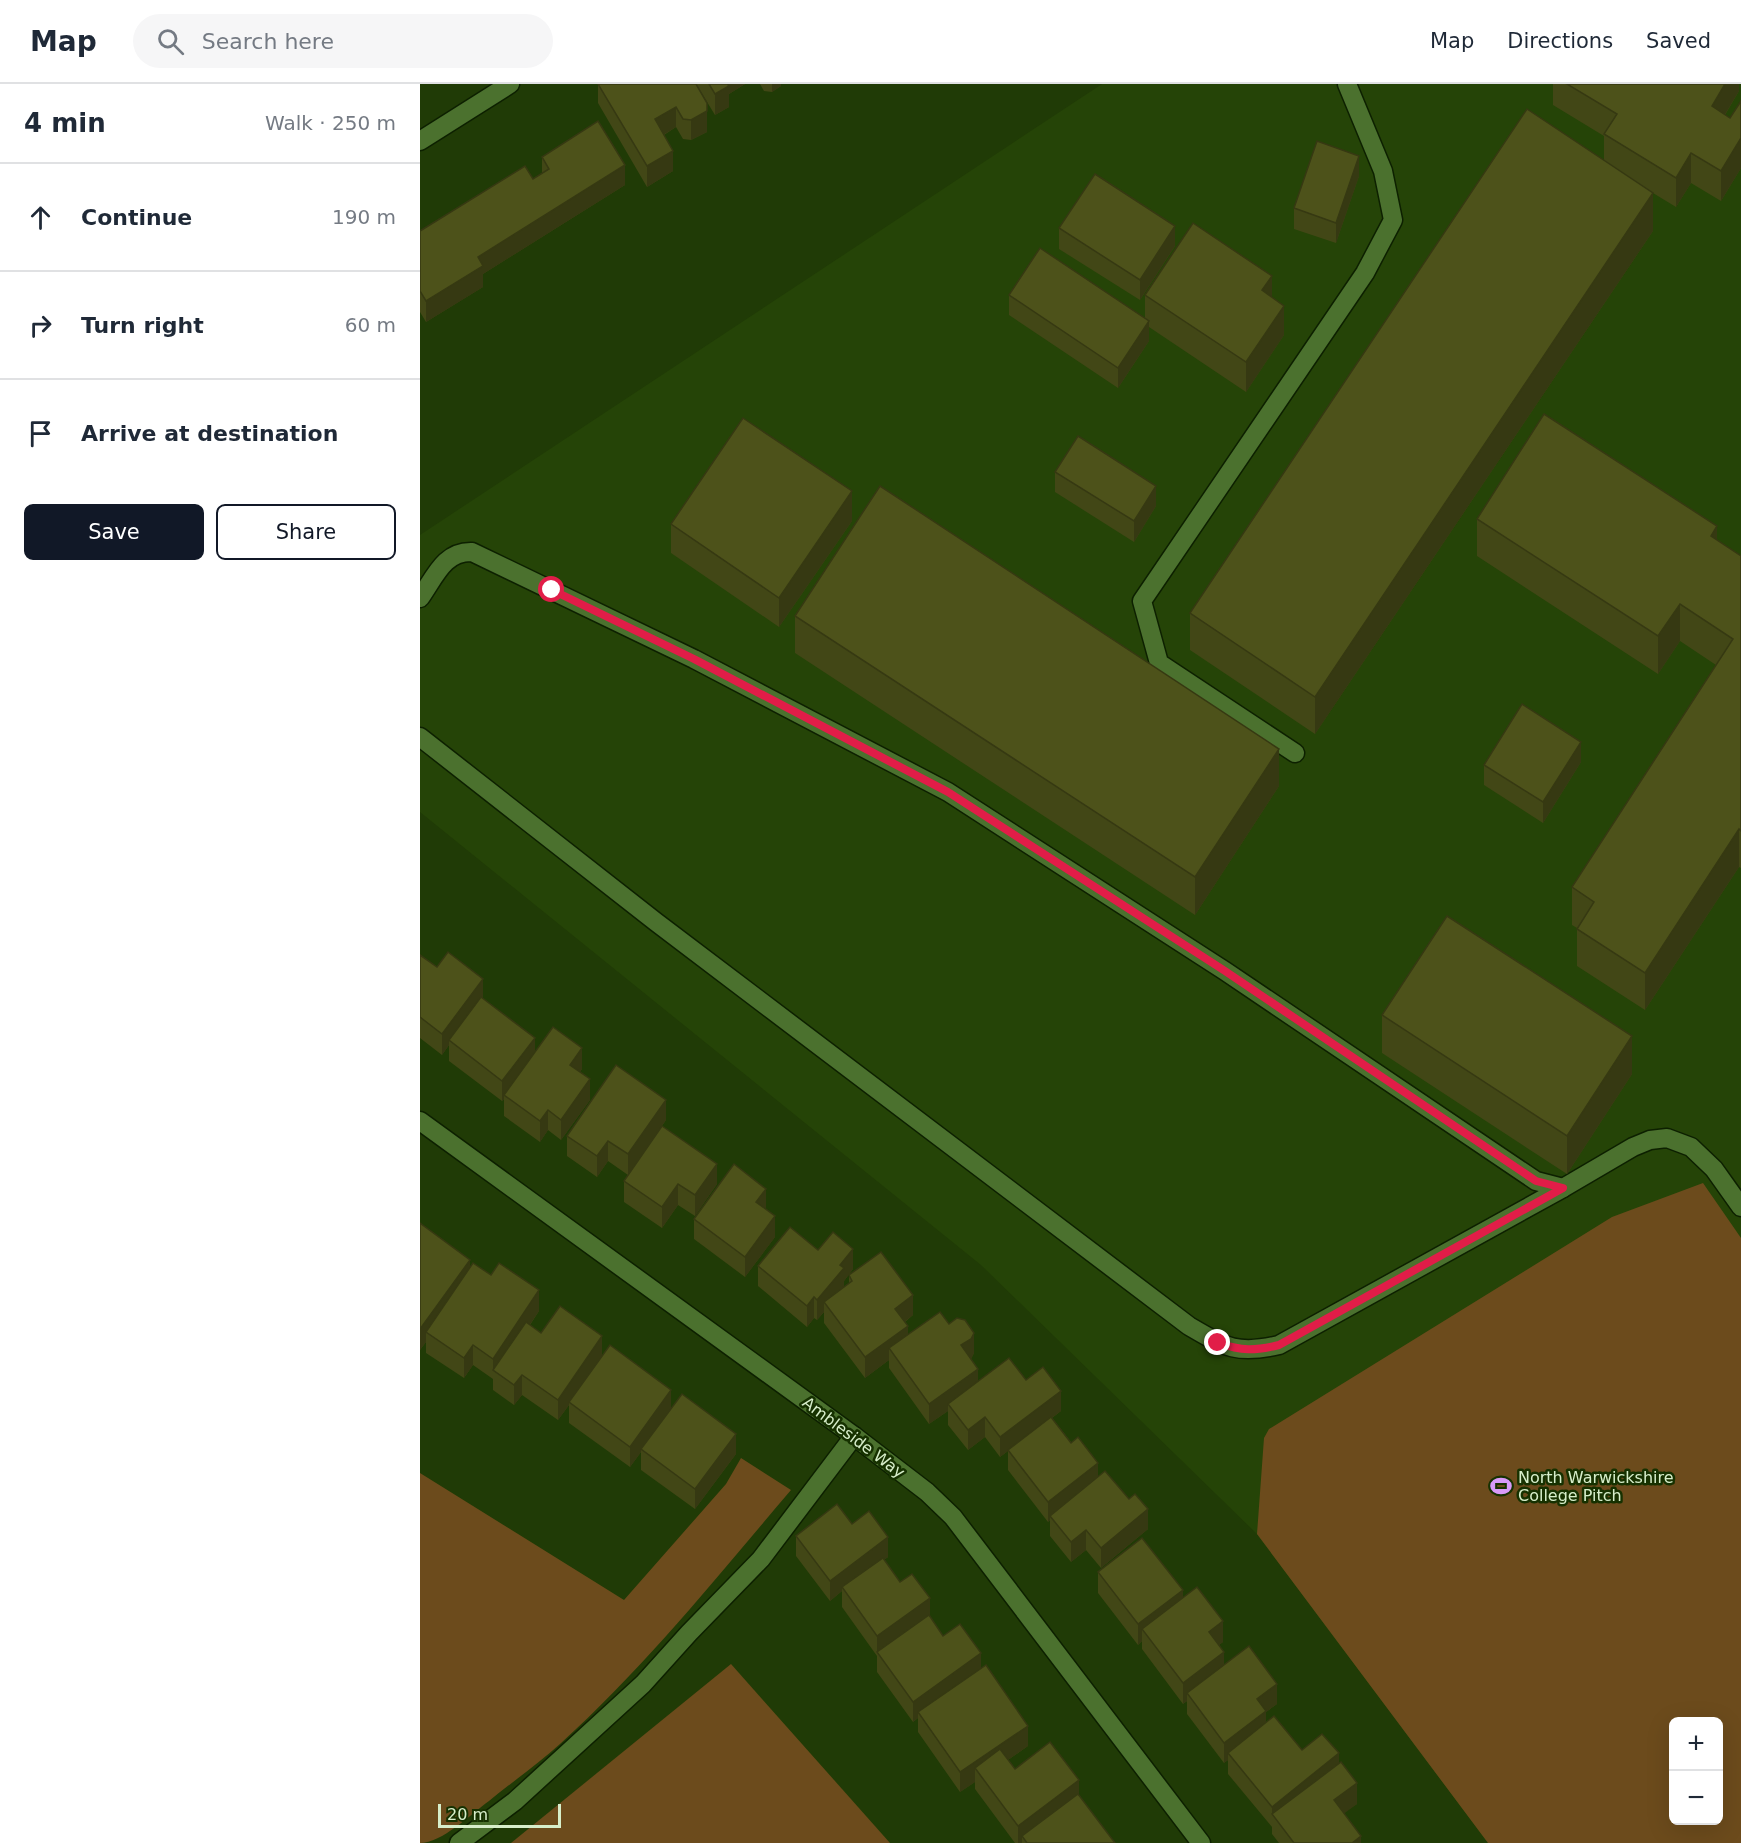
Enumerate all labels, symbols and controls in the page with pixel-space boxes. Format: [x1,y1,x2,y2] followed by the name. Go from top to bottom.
[133,14,553,68] search box
[30,25,97,58] text: Map
[154,25,187,58] icon: search
[202,29,334,54] text: Search here
[1430,29,1474,53] text: Map
[1507,29,1613,53] text: Directions
[1646,29,1711,53] text: Saved
[24,108,106,138] text: 4 min
[265,111,396,135] text: Walk · 250 m
[24,201,57,234] icon: ahead
[81,205,192,230] text: Continue
[332,205,396,229] text: 190 m
[24,309,57,342] icon: right
[81,313,204,338] text: Turn right
[345,313,396,337] text: 60 m
[24,417,57,450] icon: arrive
[81,421,338,446] text: Arrive at destination
[24,504,204,560] button: Save
[216,504,396,560] button: Share
[538,576,564,602] route start
[1204,1329,1230,1355] route end
[799,1393,909,1482] street label: Ambleside Way
[1518,1468,1674,1505] place label: North Warwickshire College Pitch
[1489,1474,1513,1498] sports icon: North Warwickshire College Pitch
[1669,1717,1723,1825] map controls
[1669,1717,1723,1771] button: +
[1669,1771,1723,1825] button: −
[438,1801,561,1828] scale bar
[447,1805,488,1824] text: 20 m

